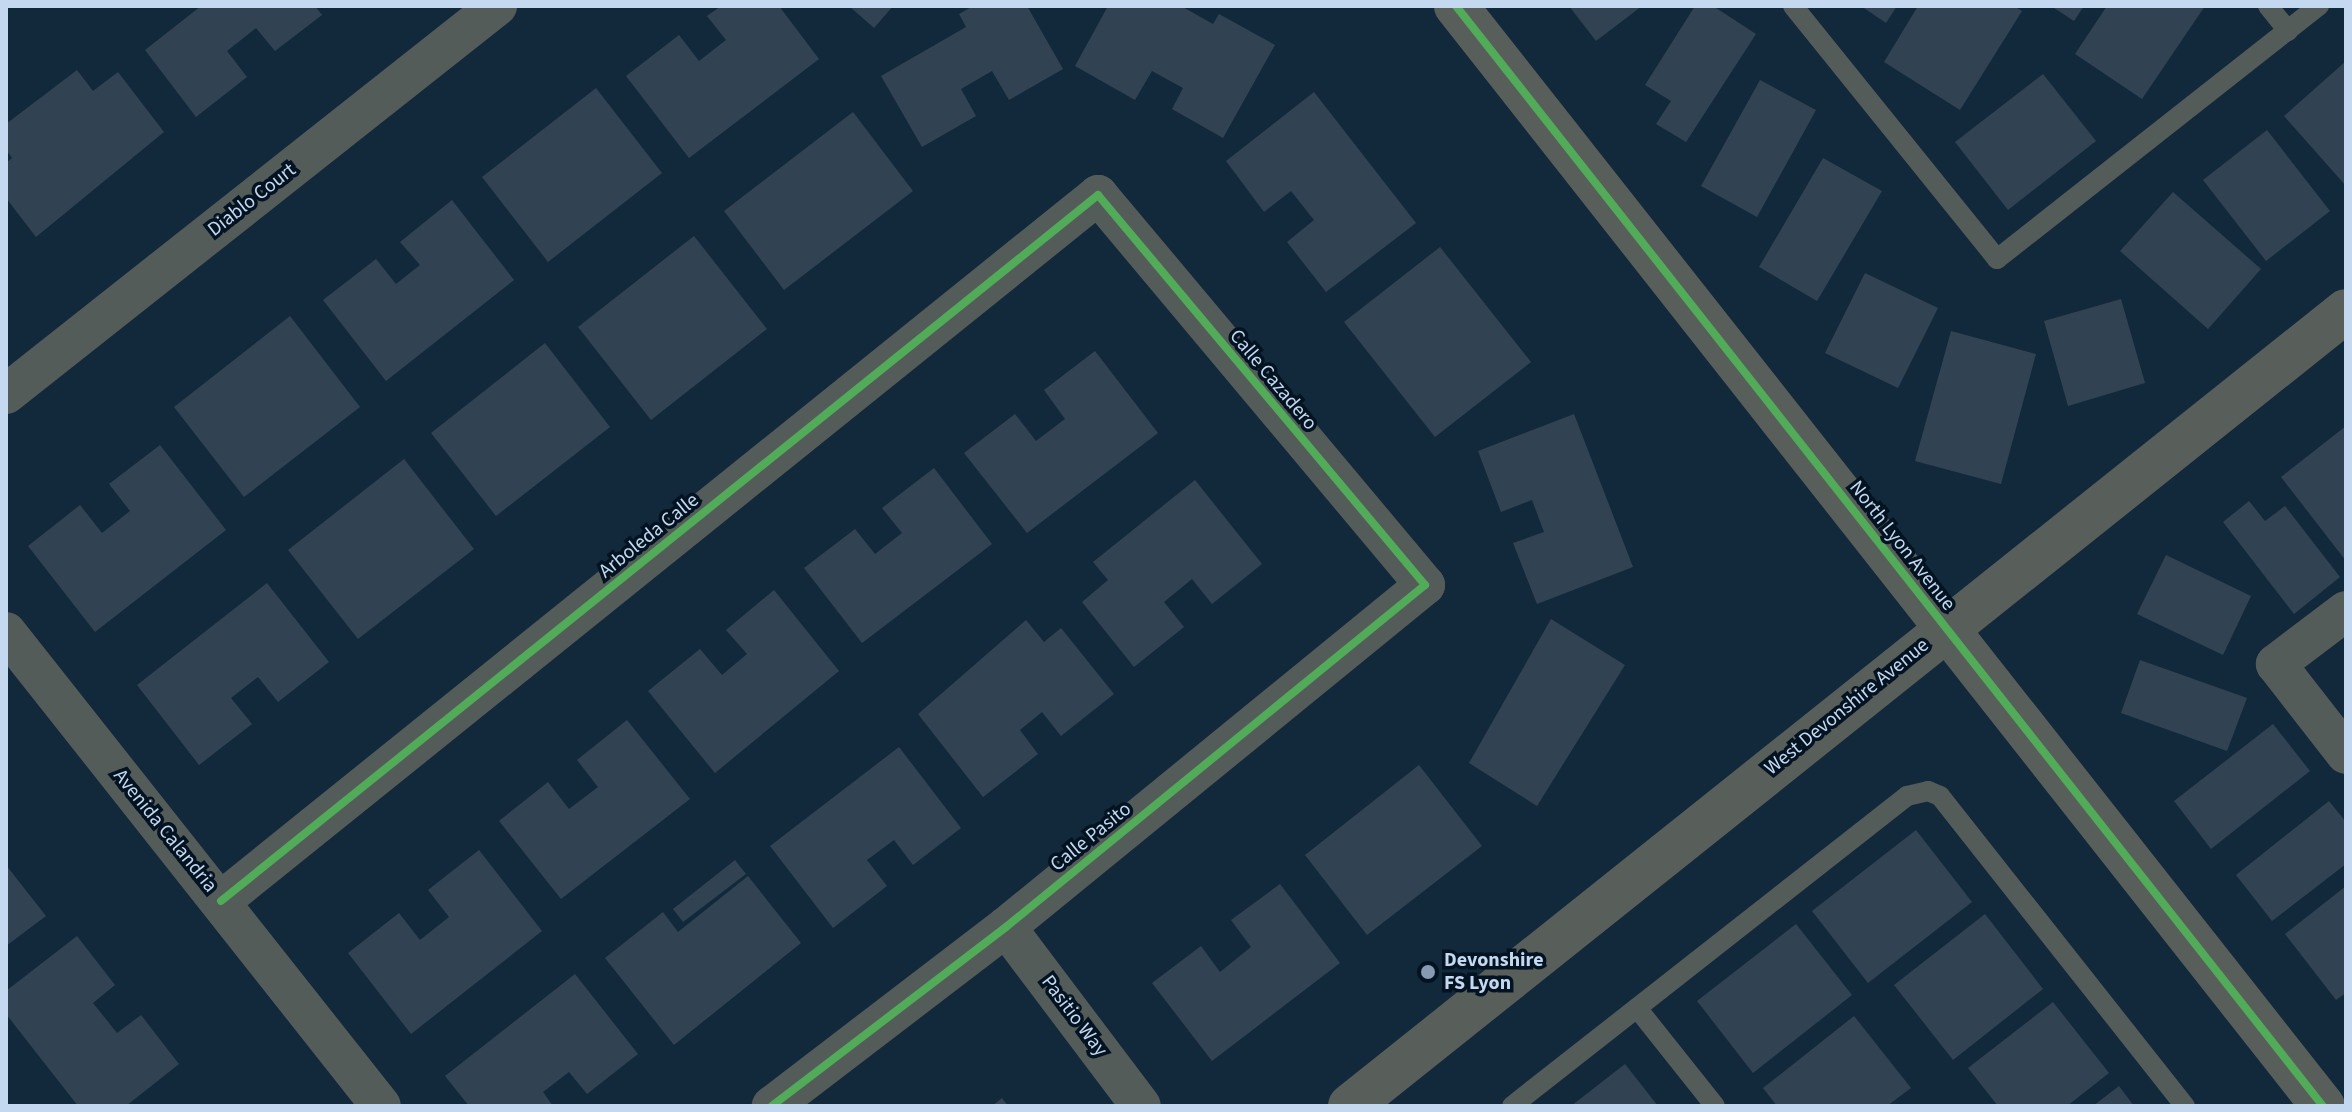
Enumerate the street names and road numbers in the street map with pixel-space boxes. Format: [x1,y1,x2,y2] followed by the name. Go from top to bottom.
[203,158,301,242] street label: Diablo Court
[1224,325,1322,435] street label: Calle Cazadero
[1844,476,1960,616] street label: North Lyon Avenue
[594,488,704,584] street label: Arboleda Calle
[1760,633,1934,781] street label: West Devonshire Avenue
[108,765,222,897] street label: Avenida Calandria
[1046,797,1136,877] street label: Calle Pasito
[1036,971,1112,1061] street label: Pasitio Way

